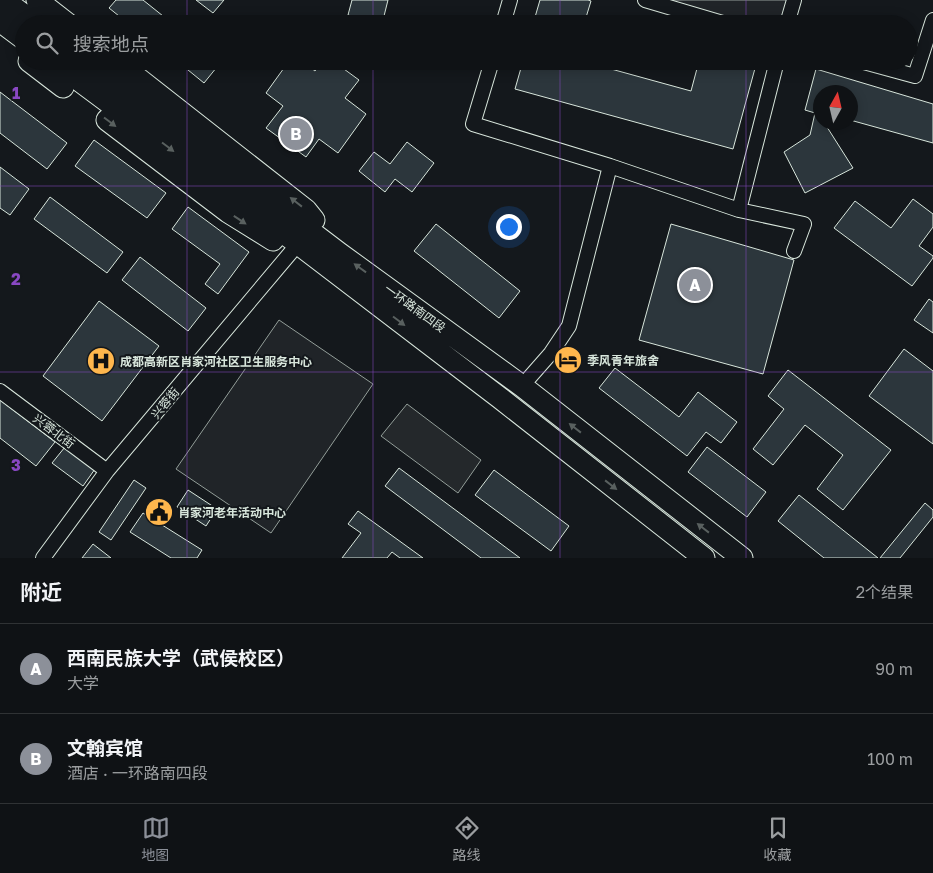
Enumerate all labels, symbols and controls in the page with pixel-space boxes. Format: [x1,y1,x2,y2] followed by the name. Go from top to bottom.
[15,15,918,70] search box
[33,29,61,57] icon: search
[73,32,149,55] text: 搜索地点
[12,83,20,103] text: 1
[813,85,858,130] north arrow
[280,115,312,153] pin: B
[103,117,116,128] one-way arrow
[161,142,175,152] one-way arrow
[290,197,303,207] one-way arrow
[496,214,522,240] your location
[233,215,247,225] one-way arrow
[354,264,367,274] one-way arrow
[679,266,711,304] pin: A
[11,269,21,289] text: 2
[381,281,449,335] street label: 一环路南四段
[392,316,405,327] one-way arrow
[553,345,583,375] hotel icon: 季风青年旅舍
[86,346,116,376] hospital icon: 成都高新区肖家河社区卫生服务中心
[587,353,659,368] place label: 季风青年旅舍
[120,354,312,369] place label: 成都高新区肖家河社区卫生服务中心
[148,384,182,422] street label: 兴蓉街
[30,411,78,451] street label: 兴蓉北街
[569,422,582,433] one-way arrow
[11,455,21,475] text: 3
[604,480,618,490] one-way arrow
[144,497,174,527] public building icon: 肖家河老年活动中心
[178,505,286,520] place label: 肖家河老年活动中心
[696,523,710,533] one-way arrow
[20,579,62,605] text: 附近
[856,582,913,602] text: 2个结果
[67,646,295,669] text: 西南民族大学（武侯校区）
[30,659,42,679] text: A
[875,659,913,679] text: 90 m
[67,673,99,693] text: 大学
[67,736,143,759] text: 文翰宾馆
[30,749,42,769] text: B
[867,749,913,769] text: 100 m
[67,763,208,783] text: 酒店 · 一环路南四段
[142,814,170,864] tab: 地图
[453,814,481,864] tab: 路线
[764,814,792,864] tab: 收藏

